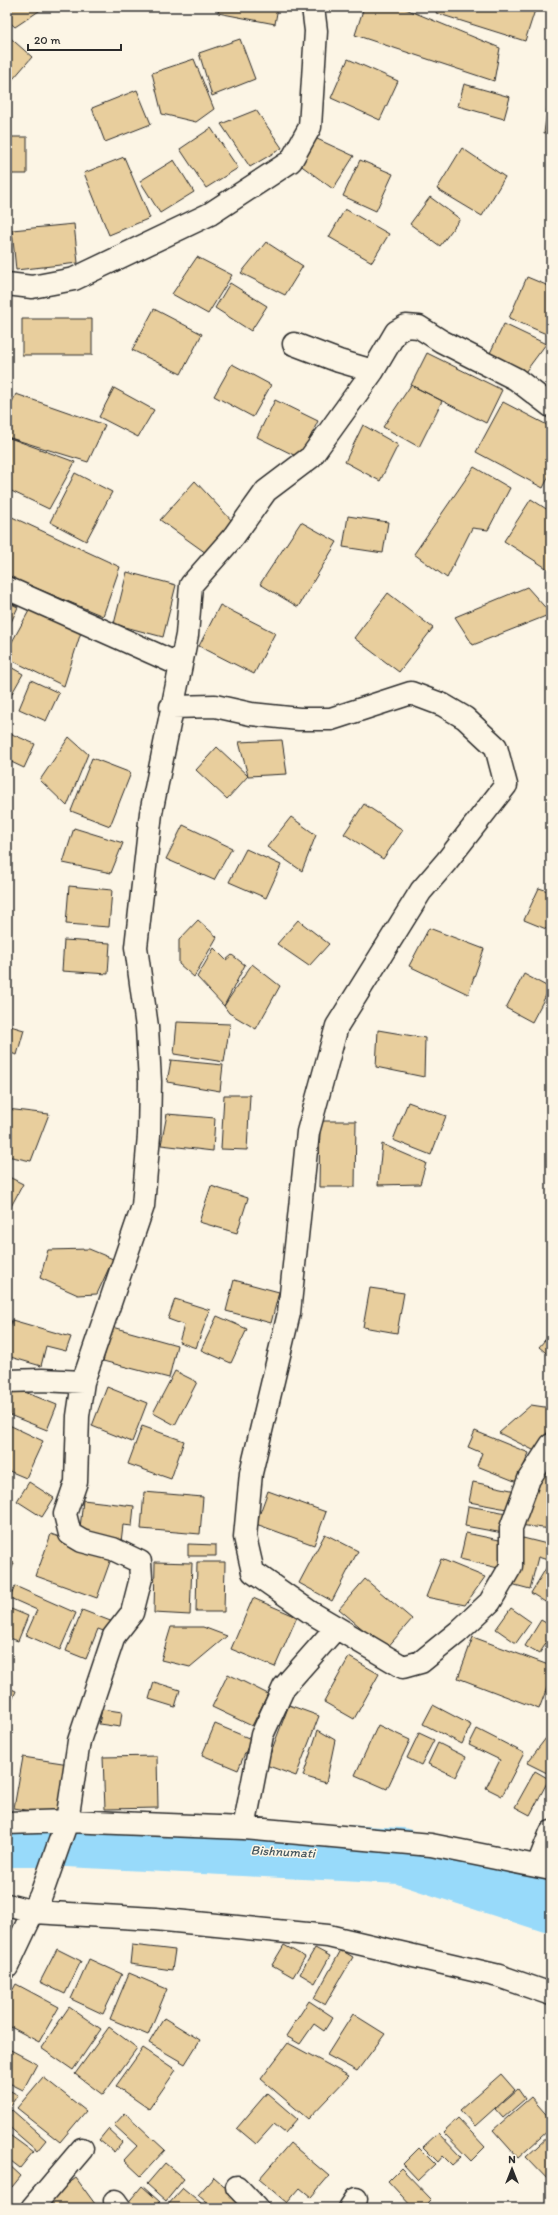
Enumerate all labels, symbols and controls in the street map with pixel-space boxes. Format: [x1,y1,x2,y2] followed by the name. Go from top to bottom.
[28,26,121,52] scale bar
[34,33,61,47] text: 20 m
[250,1842,317,1861] water label: Bishnumati
[492,2149,532,2189] north arrow
[508,2153,516,2166] text: N

